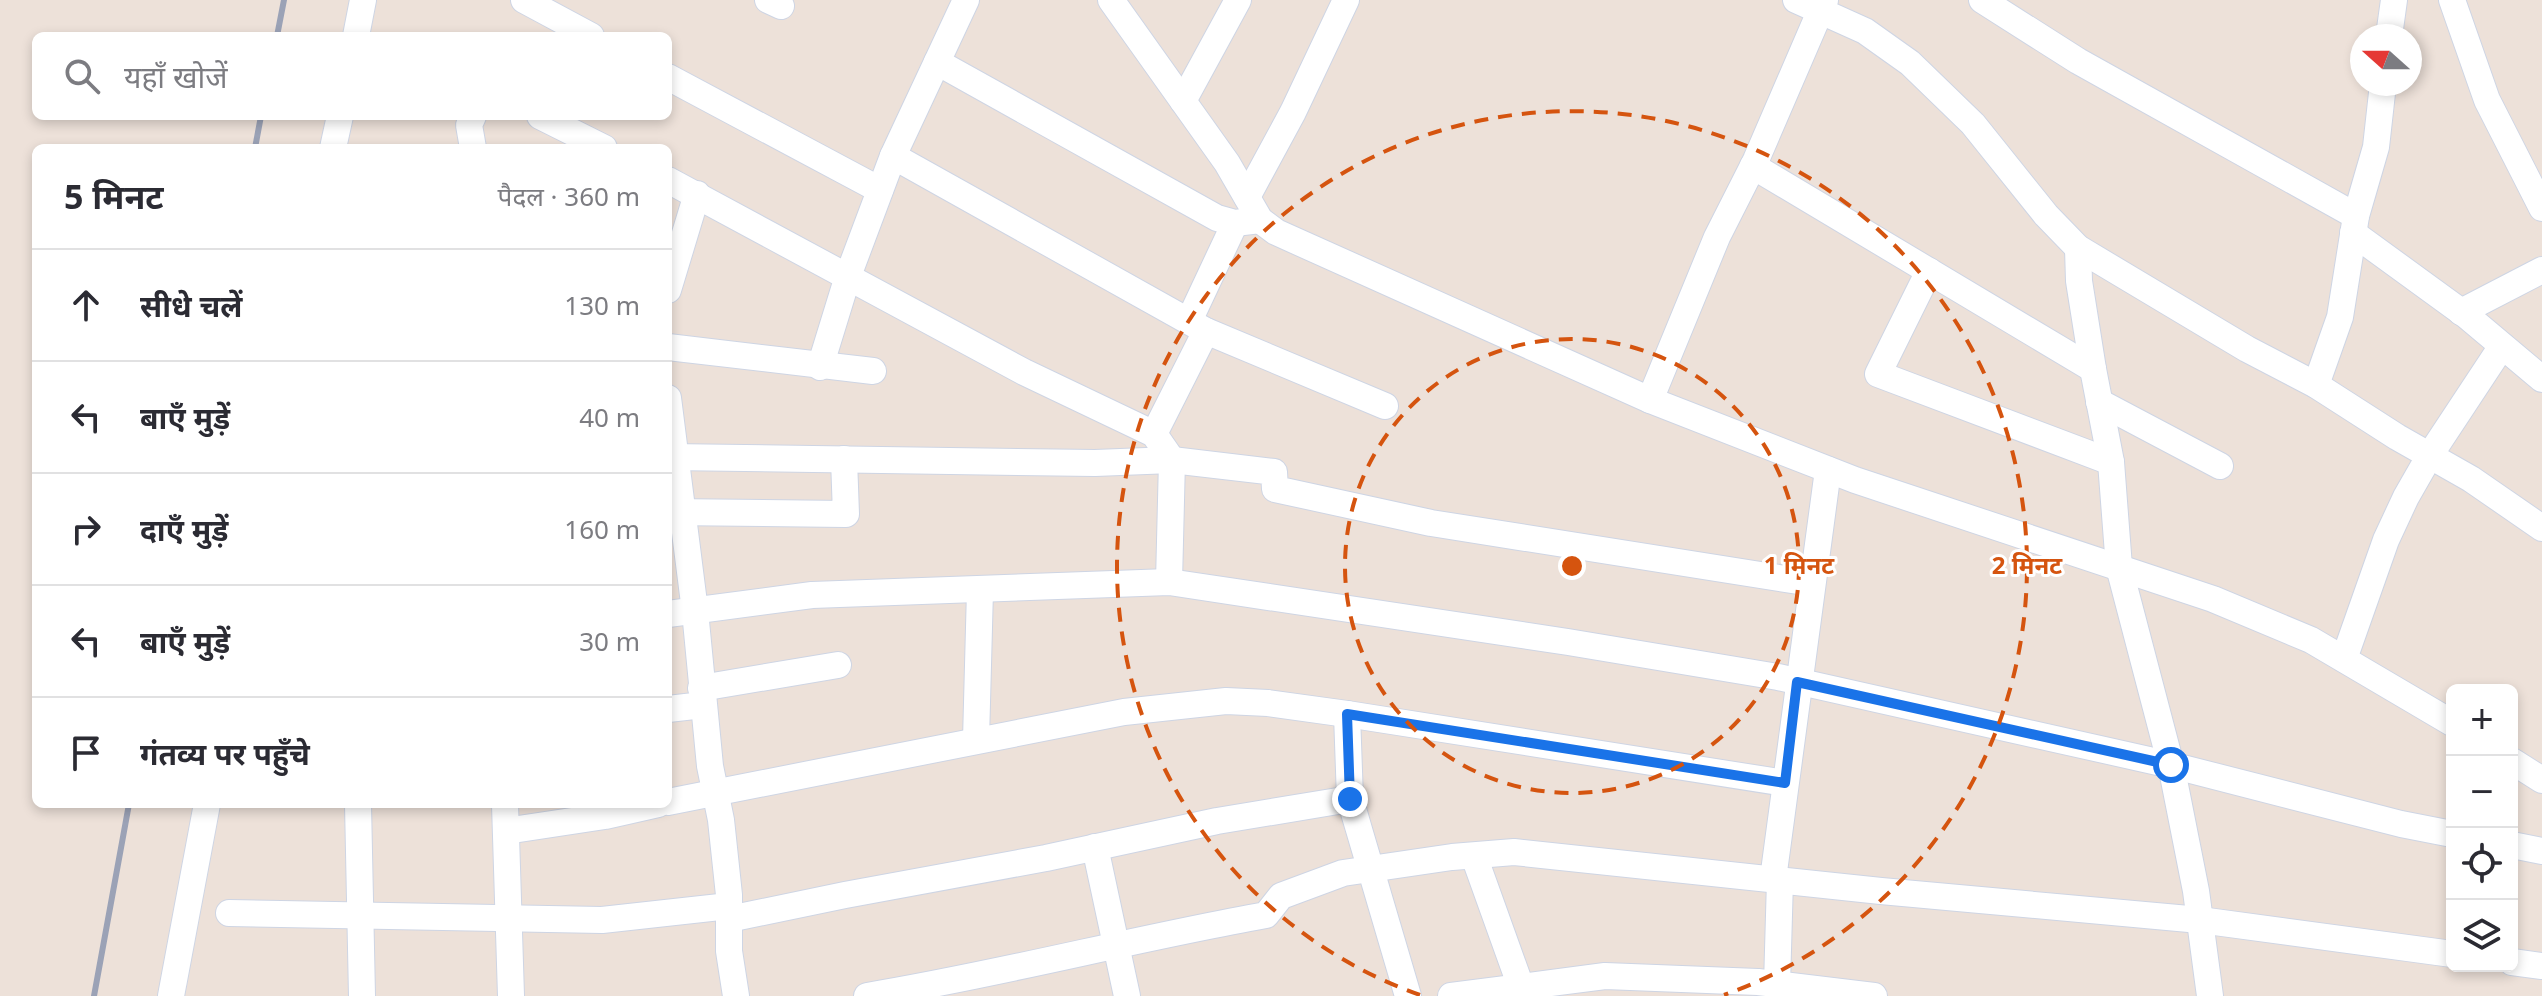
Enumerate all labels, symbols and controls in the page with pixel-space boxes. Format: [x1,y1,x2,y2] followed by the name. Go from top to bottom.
[2350,24,2422,96] north arrow
[32,32,672,120] search box
[60,54,104,98] icon: search
[124,56,227,97] text: यहाँ खोजें
[64,173,164,219] text: 5 मिनट
[498,178,640,214] text: पैदल · 360 m
[64,283,108,327] icon: ahead
[140,285,242,326] text: सीधे चलें
[564,287,640,323] text: 130 m
[64,395,108,439] icon: left
[140,397,230,438] text: बाएँ मुड़ें
[579,399,640,435] text: 40 m
[64,507,108,551] icon: right
[140,509,228,550] text: दाएँ मुड़ें
[564,511,640,547] text: 160 m
[1764,548,1835,581] text: 1 मिनट
[1992,548,2063,581] text: 2 मिनट
[1558,552,1586,580] centre of rings
[64,619,108,663] icon: left
[140,621,230,662] text: बाएँ मुड़ें
[579,623,640,659] text: 30 m
[2446,684,2518,972] map controls
[2446,684,2518,756] button: +
[64,731,108,775] icon: arrive
[140,733,310,774] text: गंतव्य पर पहुँचे
[2153,747,2189,783] route start
[2446,756,2518,828] button: −
[1332,781,1368,817] route end
[2446,828,2518,900] button: locate
[2446,900,2518,972] button: layers

